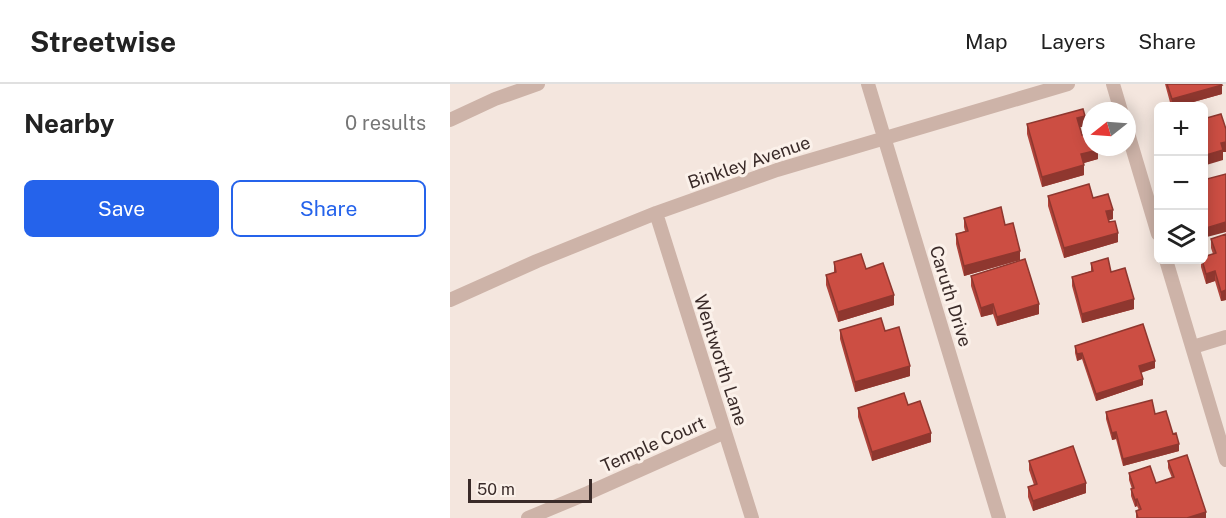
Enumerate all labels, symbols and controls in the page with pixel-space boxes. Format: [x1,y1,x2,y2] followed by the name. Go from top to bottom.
[30,25,176,58] text: Streetwise
[965,29,1008,54] text: Map
[1041,29,1105,54] text: Layers
[1138,29,1196,54] text: Share
[1082,102,1136,156] north arrow
[1154,102,1208,264] map controls
[1154,102,1208,156] button: +
[24,108,114,139] text: Nearby
[345,111,426,135] text: 0 results
[685,131,813,193] street label: Binkley Avenue
[1154,156,1208,210] button: −
[24,180,219,237] button: Save
[231,180,426,237] button: Share
[1154,210,1208,264] button: layers
[926,243,976,349] street label: Caruth Drive
[690,292,752,428] street label: Wentworth Lane
[597,412,709,476] street label: Temple Court
[468,476,592,504] scale bar
[477,480,515,499] text: 50 m

